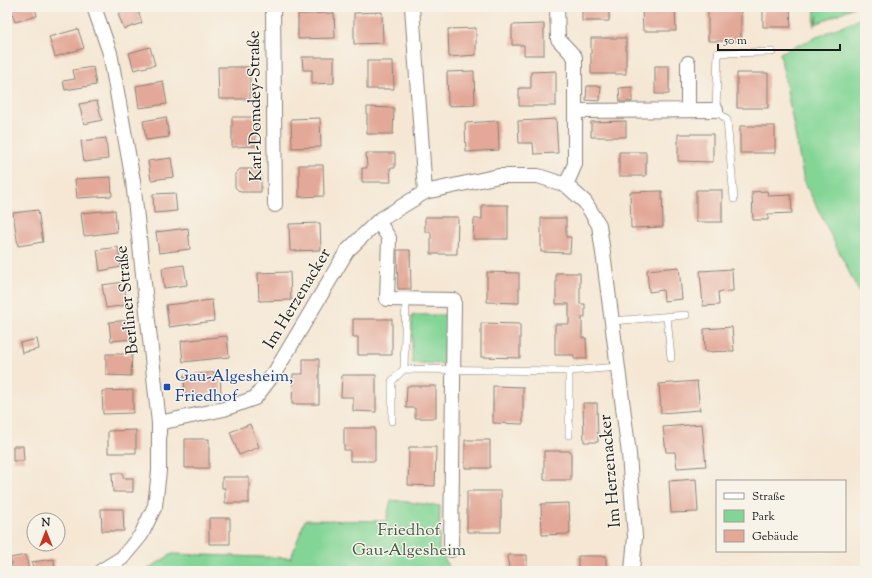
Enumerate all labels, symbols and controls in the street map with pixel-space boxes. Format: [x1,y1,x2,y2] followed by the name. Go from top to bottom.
[718,26,840,52] scale bar
[243,30,269,182] street label: Karl-Domdey-Straße
[723,32,747,50] text: 50 m
[110,244,146,356] street label: Berliner Straße
[258,244,338,354] street label: Im Herzenacker
[175,365,293,409] place label: Gau-Algesheim, Friedhof
[162,382,172,392] marker: Gau-Algesheim, Friedhof
[594,413,628,529] street label: Im Herzenacker
[716,480,846,552] legend
[752,488,786,506] text: Straße
[752,508,775,526] text: Park
[26,512,66,552] north arrow
[41,515,51,531] text: N
[352,519,466,563] park label: Friedhof Gau-Algesheim
[752,528,799,546] text: Gebäude

